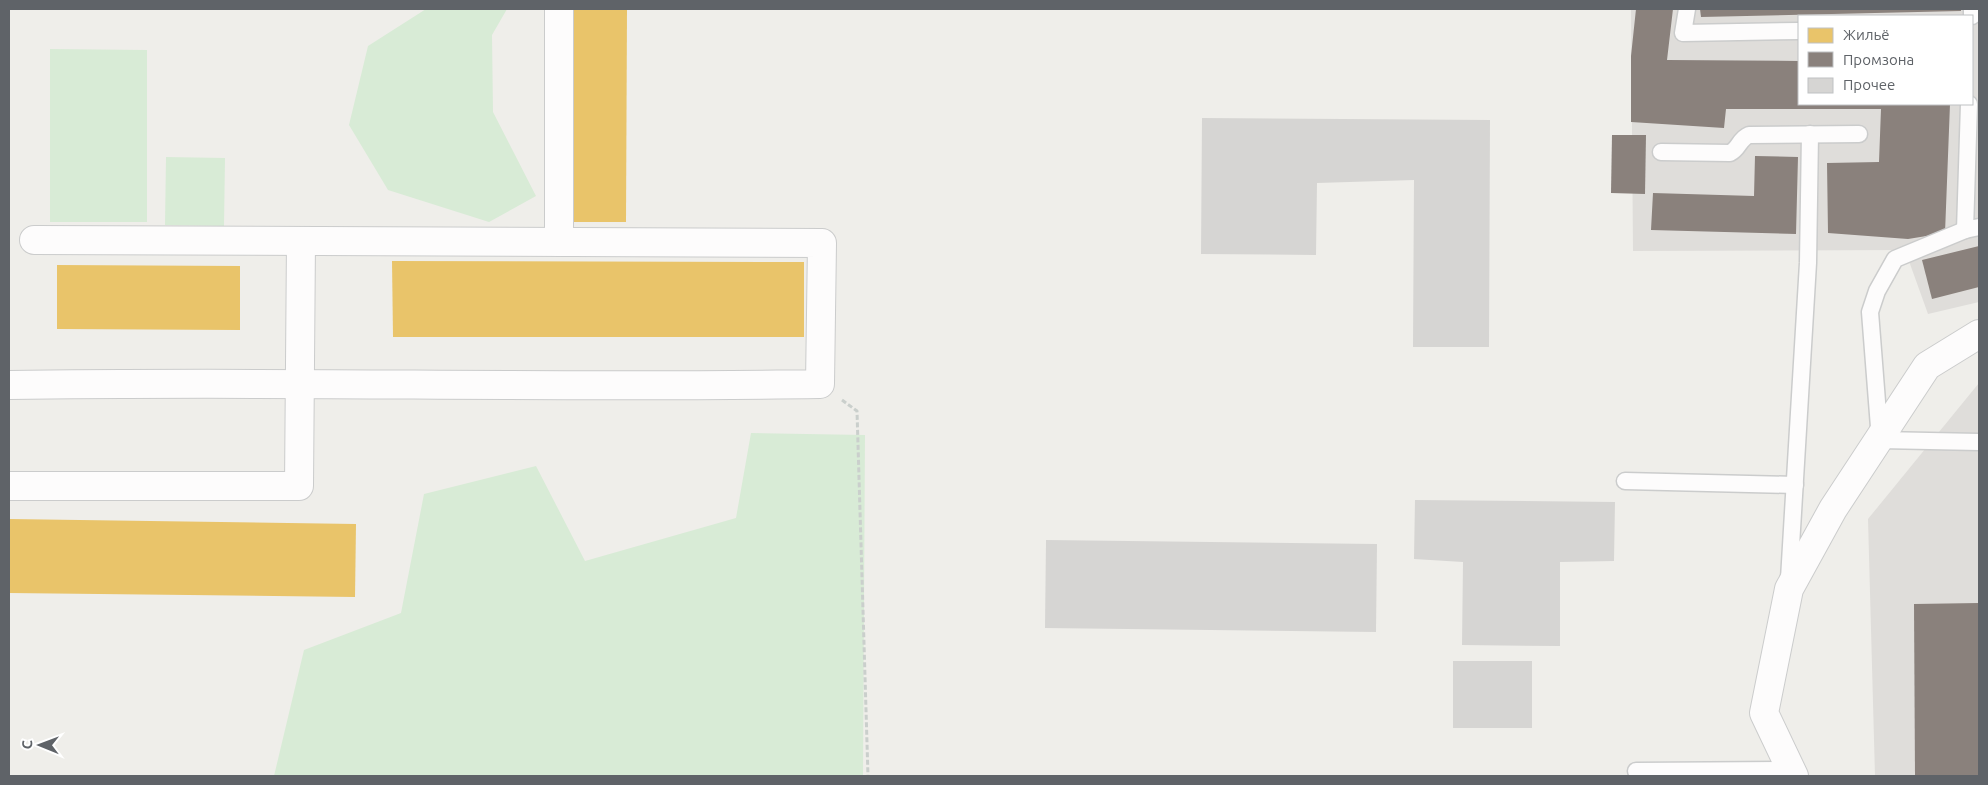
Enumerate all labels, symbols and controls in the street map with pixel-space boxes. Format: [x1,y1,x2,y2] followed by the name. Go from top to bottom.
[1798,15,1973,105] legend
[1843,26,1890,43] text: Жильё
[1843,51,1914,68] text: Промзона
[1843,76,1895,93] text: Прочее
[15,720,65,770] north arrow
[19,740,35,749] text: С

